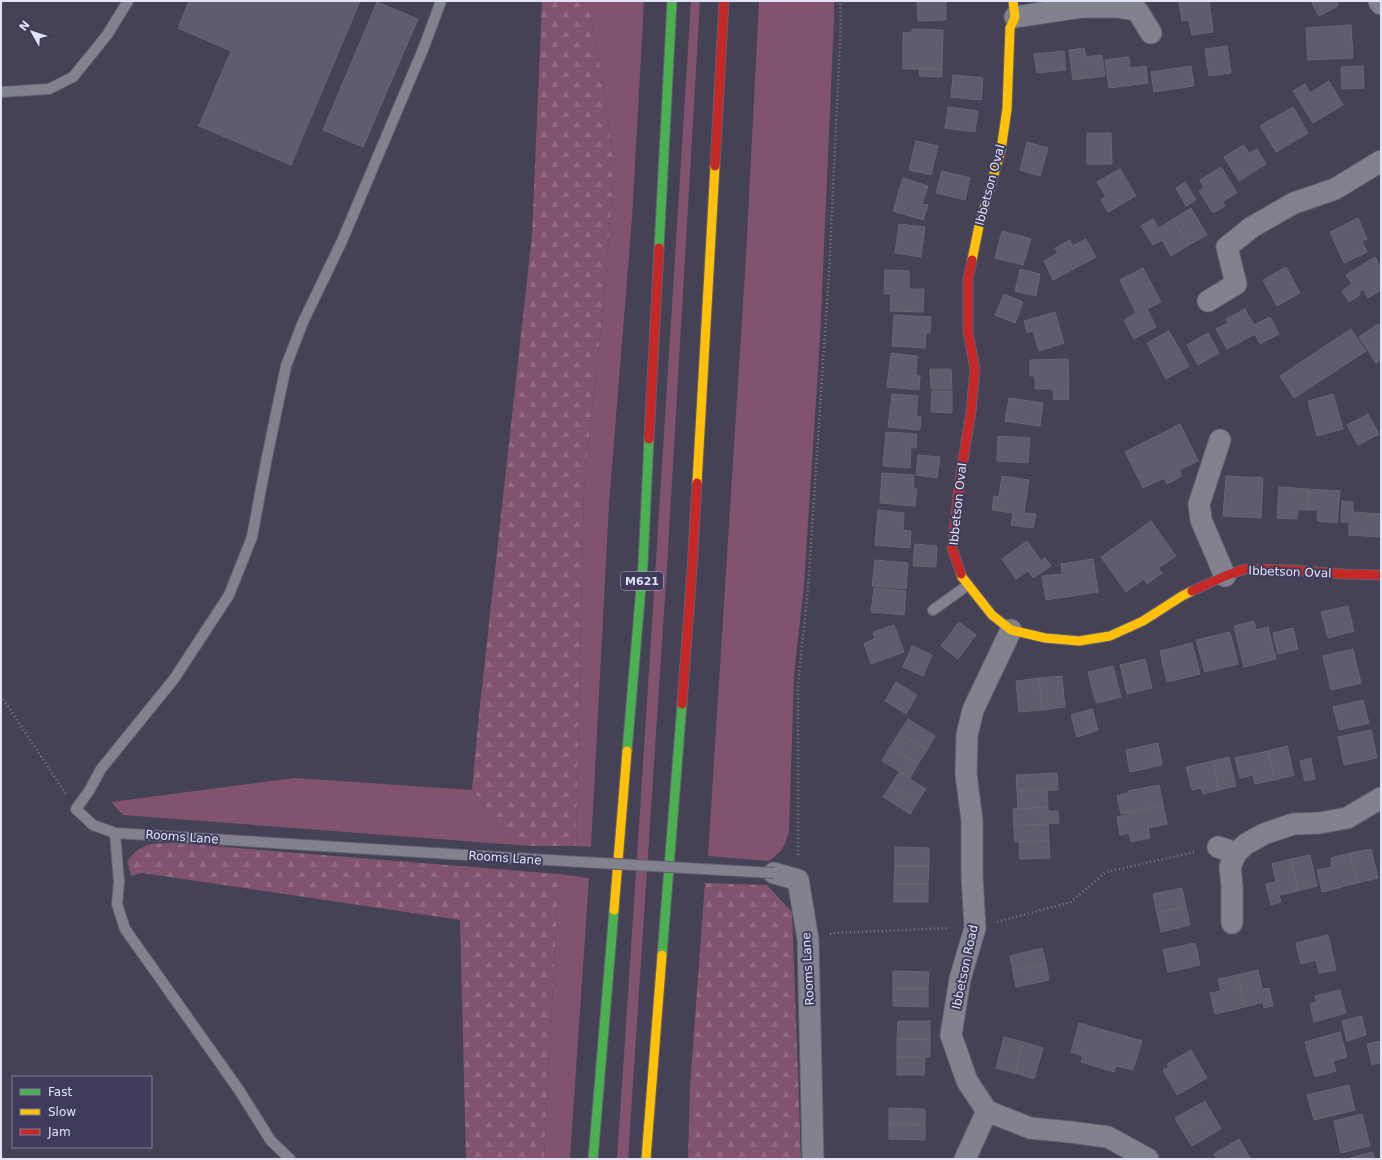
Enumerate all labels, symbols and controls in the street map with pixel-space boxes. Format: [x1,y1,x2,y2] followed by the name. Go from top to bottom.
[12,12,52,52] north arrow
[17,18,33,34] text: N
[972,143,1008,227] street label: Ibbetson Oval
[947,462,969,546] street label: Ibbetson Oval
[1248,564,1332,580] street label: Ibbetson Oval
[621,572,663,590] road number: M621
[145,827,219,847] street label: Rooms Lane
[468,848,542,868] street label: Rooms Lane
[949,923,981,1011] street label: Ibbetson Road
[799,932,817,1006] street label: Rooms Lane
[12,1076,152,1148] legend
[48,1085,72,1099] text: Fast
[48,1105,76,1119] text: Slow
[47,1125,71,1139] text: Jam

